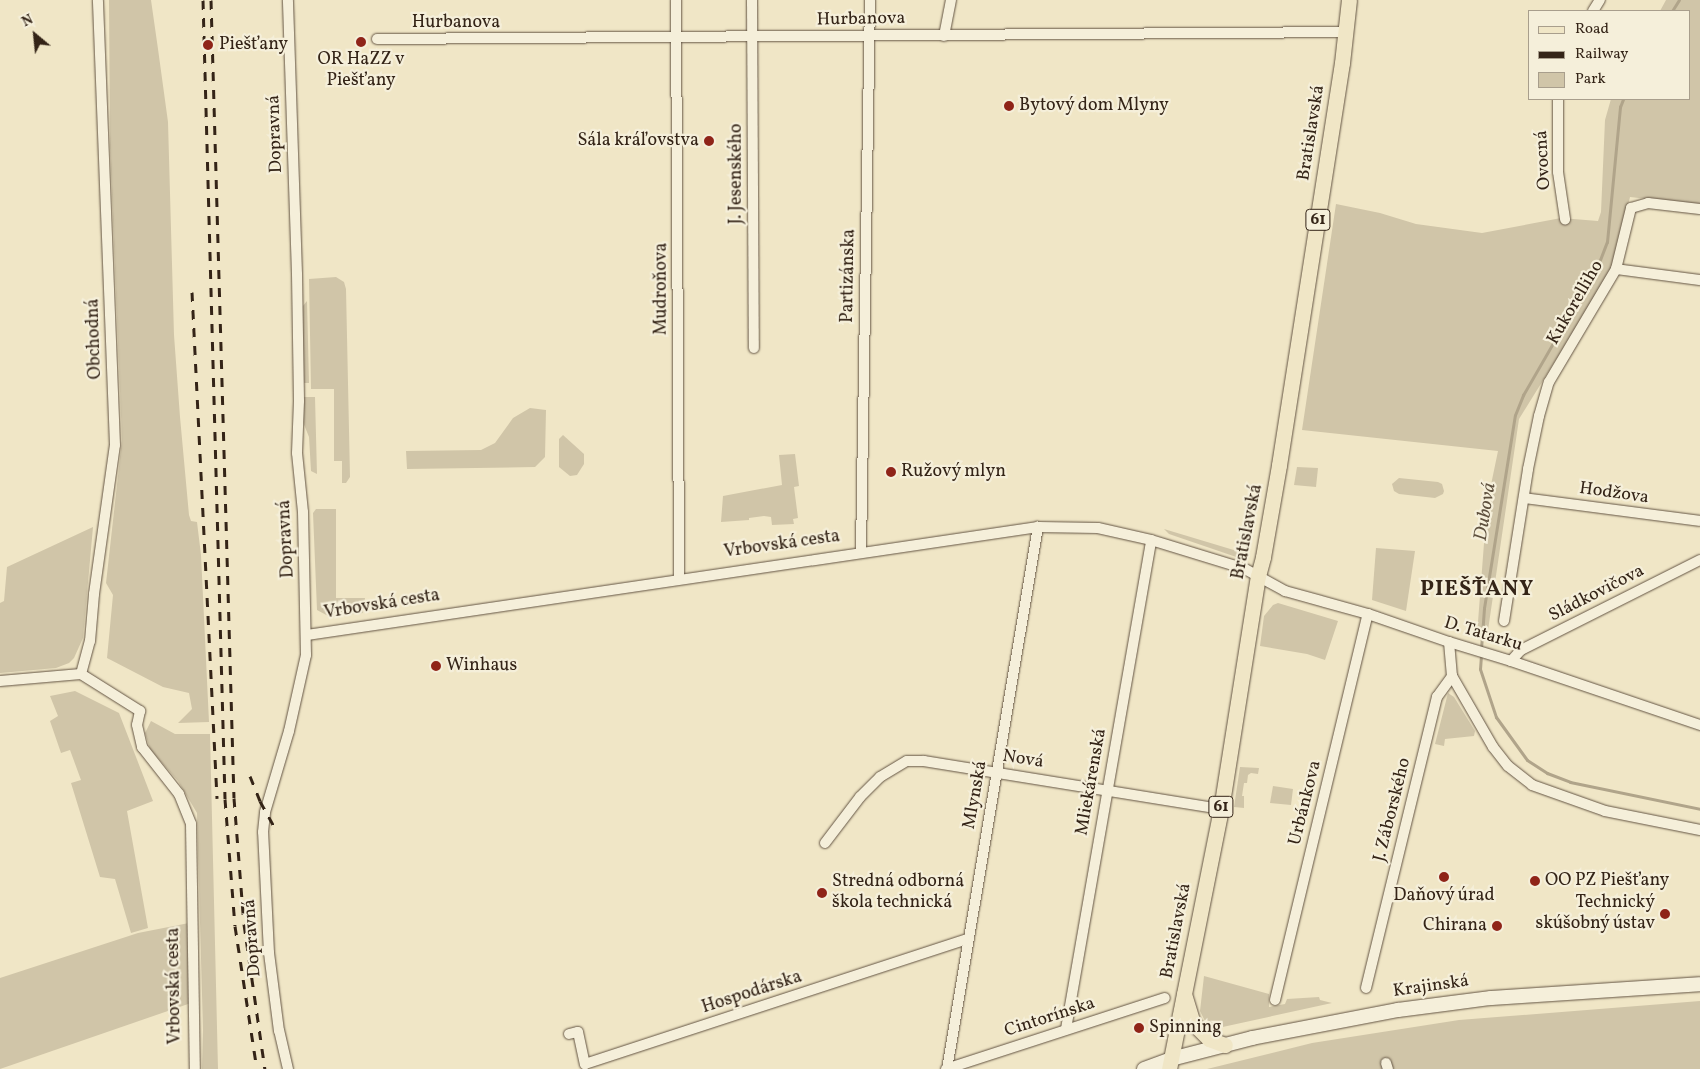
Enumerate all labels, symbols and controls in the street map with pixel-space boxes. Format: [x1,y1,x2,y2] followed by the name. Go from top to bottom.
[816,8,906,32] street label: Hurbanova
[10,10,60,60] north arrow
[1528,10,1690,100] legend
[19,11,37,32] text: N
[412,12,500,34] street label: Hurbanova
[1575,19,1609,40] text: Road
[219,34,288,56] place label: Piešťany
[355,36,367,48] marker: OR HaZZ v Piešťany
[201,38,215,52] marker: Piešťany
[1575,44,1628,65] text: Railway
[317,50,405,92] place label: OR HaZZ v Piešťany
[1575,69,1606,90] text: Park
[1294,84,1330,182] street label: Bratislavská
[264,95,288,173] street label: Dopravná
[1019,95,1169,117] place label: Bytový dom Mlyny
[1003,100,1015,112] marker: Bytový dom Mlyny
[726,124,748,224] street label: J. Jesenského
[577,130,699,152] place label: Sála kráľovstva
[1532,130,1556,190] street label: Ovocná
[703,135,715,147] marker: Sála kráľovstva
[1304,206,1332,234] road number: 61
[837,229,861,323] street label: Partizánska
[651,243,673,335] street label: Mudroňova
[1543,257,1609,349] street label: Kukorelliho
[83,298,107,380] street label: Obchodná
[901,461,1007,483] place label: Ružový mlyn
[885,466,897,478] marker: Ružový mlyn
[1578,478,1650,510] street label: Hodžova
[1470,481,1502,543] water label: Dubová
[1228,482,1268,582] street label: Bratislavská
[274,499,300,579] street label: Dopravná
[723,526,841,564] street label: Vrbovská cesta
[1546,561,1648,627] street label: Sládkovičova
[1419,577,1535,603] district label: PIEŠŤANY
[323,585,441,625] street label: Vrbovská cesta
[1441,613,1525,657] street label: D. Tatarku
[446,655,517,677] place label: Winhaus
[430,660,442,672] marker: Winhaus
[1072,727,1112,837] street label: Mliekárenská
[1001,746,1045,774] street label: Nová
[1370,756,1416,864] street label: J. Záborského
[1285,758,1327,848] street label: Urbánkova
[959,759,993,831] street label: Mlynská
[1207,794,1235,820] road number: 61
[1545,870,1669,892] place label: OO PZ Piešťany
[1438,871,1450,883] marker: Daňový úrad
[832,872,964,914] place label: Stredná odborná škola technická
[1529,875,1541,887] marker: OO PZ Piešťany
[1157,881,1197,981] street label: Bratislavská
[1393,885,1495,907] place label: Daňový úrad
[816,887,828,899] marker: Stredná odborná škola technická
[1535,893,1655,936] place label: Technický skúšobný ústav
[239,898,267,978] street label: Dopravná
[1659,908,1671,920] marker: Technický skúšobný ústav
[1423,915,1487,937] place label: Chirana
[1491,920,1503,932] marker: Chirana
[163,927,187,1045] street label: Vrbovská cesta
[699,967,805,1019] street label: Hospodárska
[1392,971,1470,1003] street label: Krajinská
[1002,993,1098,1043] street label: Cintorínska
[1149,1017,1222,1039] place label: Spinning
[1133,1022,1145,1034] marker: Spinning

